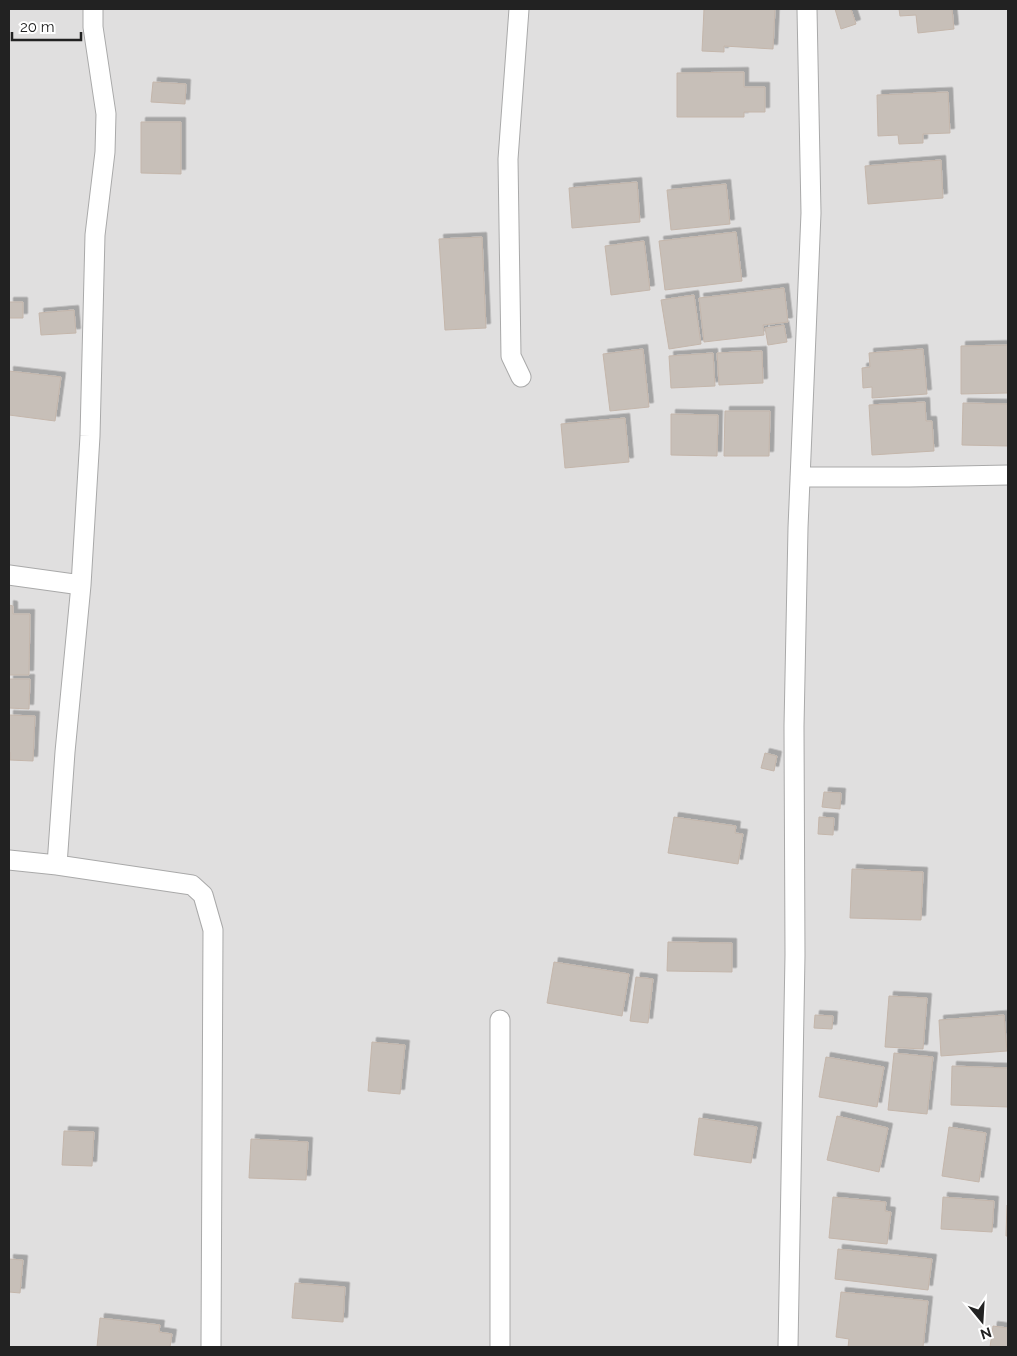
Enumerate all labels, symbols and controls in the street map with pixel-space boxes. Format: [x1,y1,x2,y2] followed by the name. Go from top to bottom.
[12,10,81,42] scale bar
[20,18,55,36] text: 20 m
[957,1296,1007,1346] north arrow
[978,1324,994,1343] text: N

